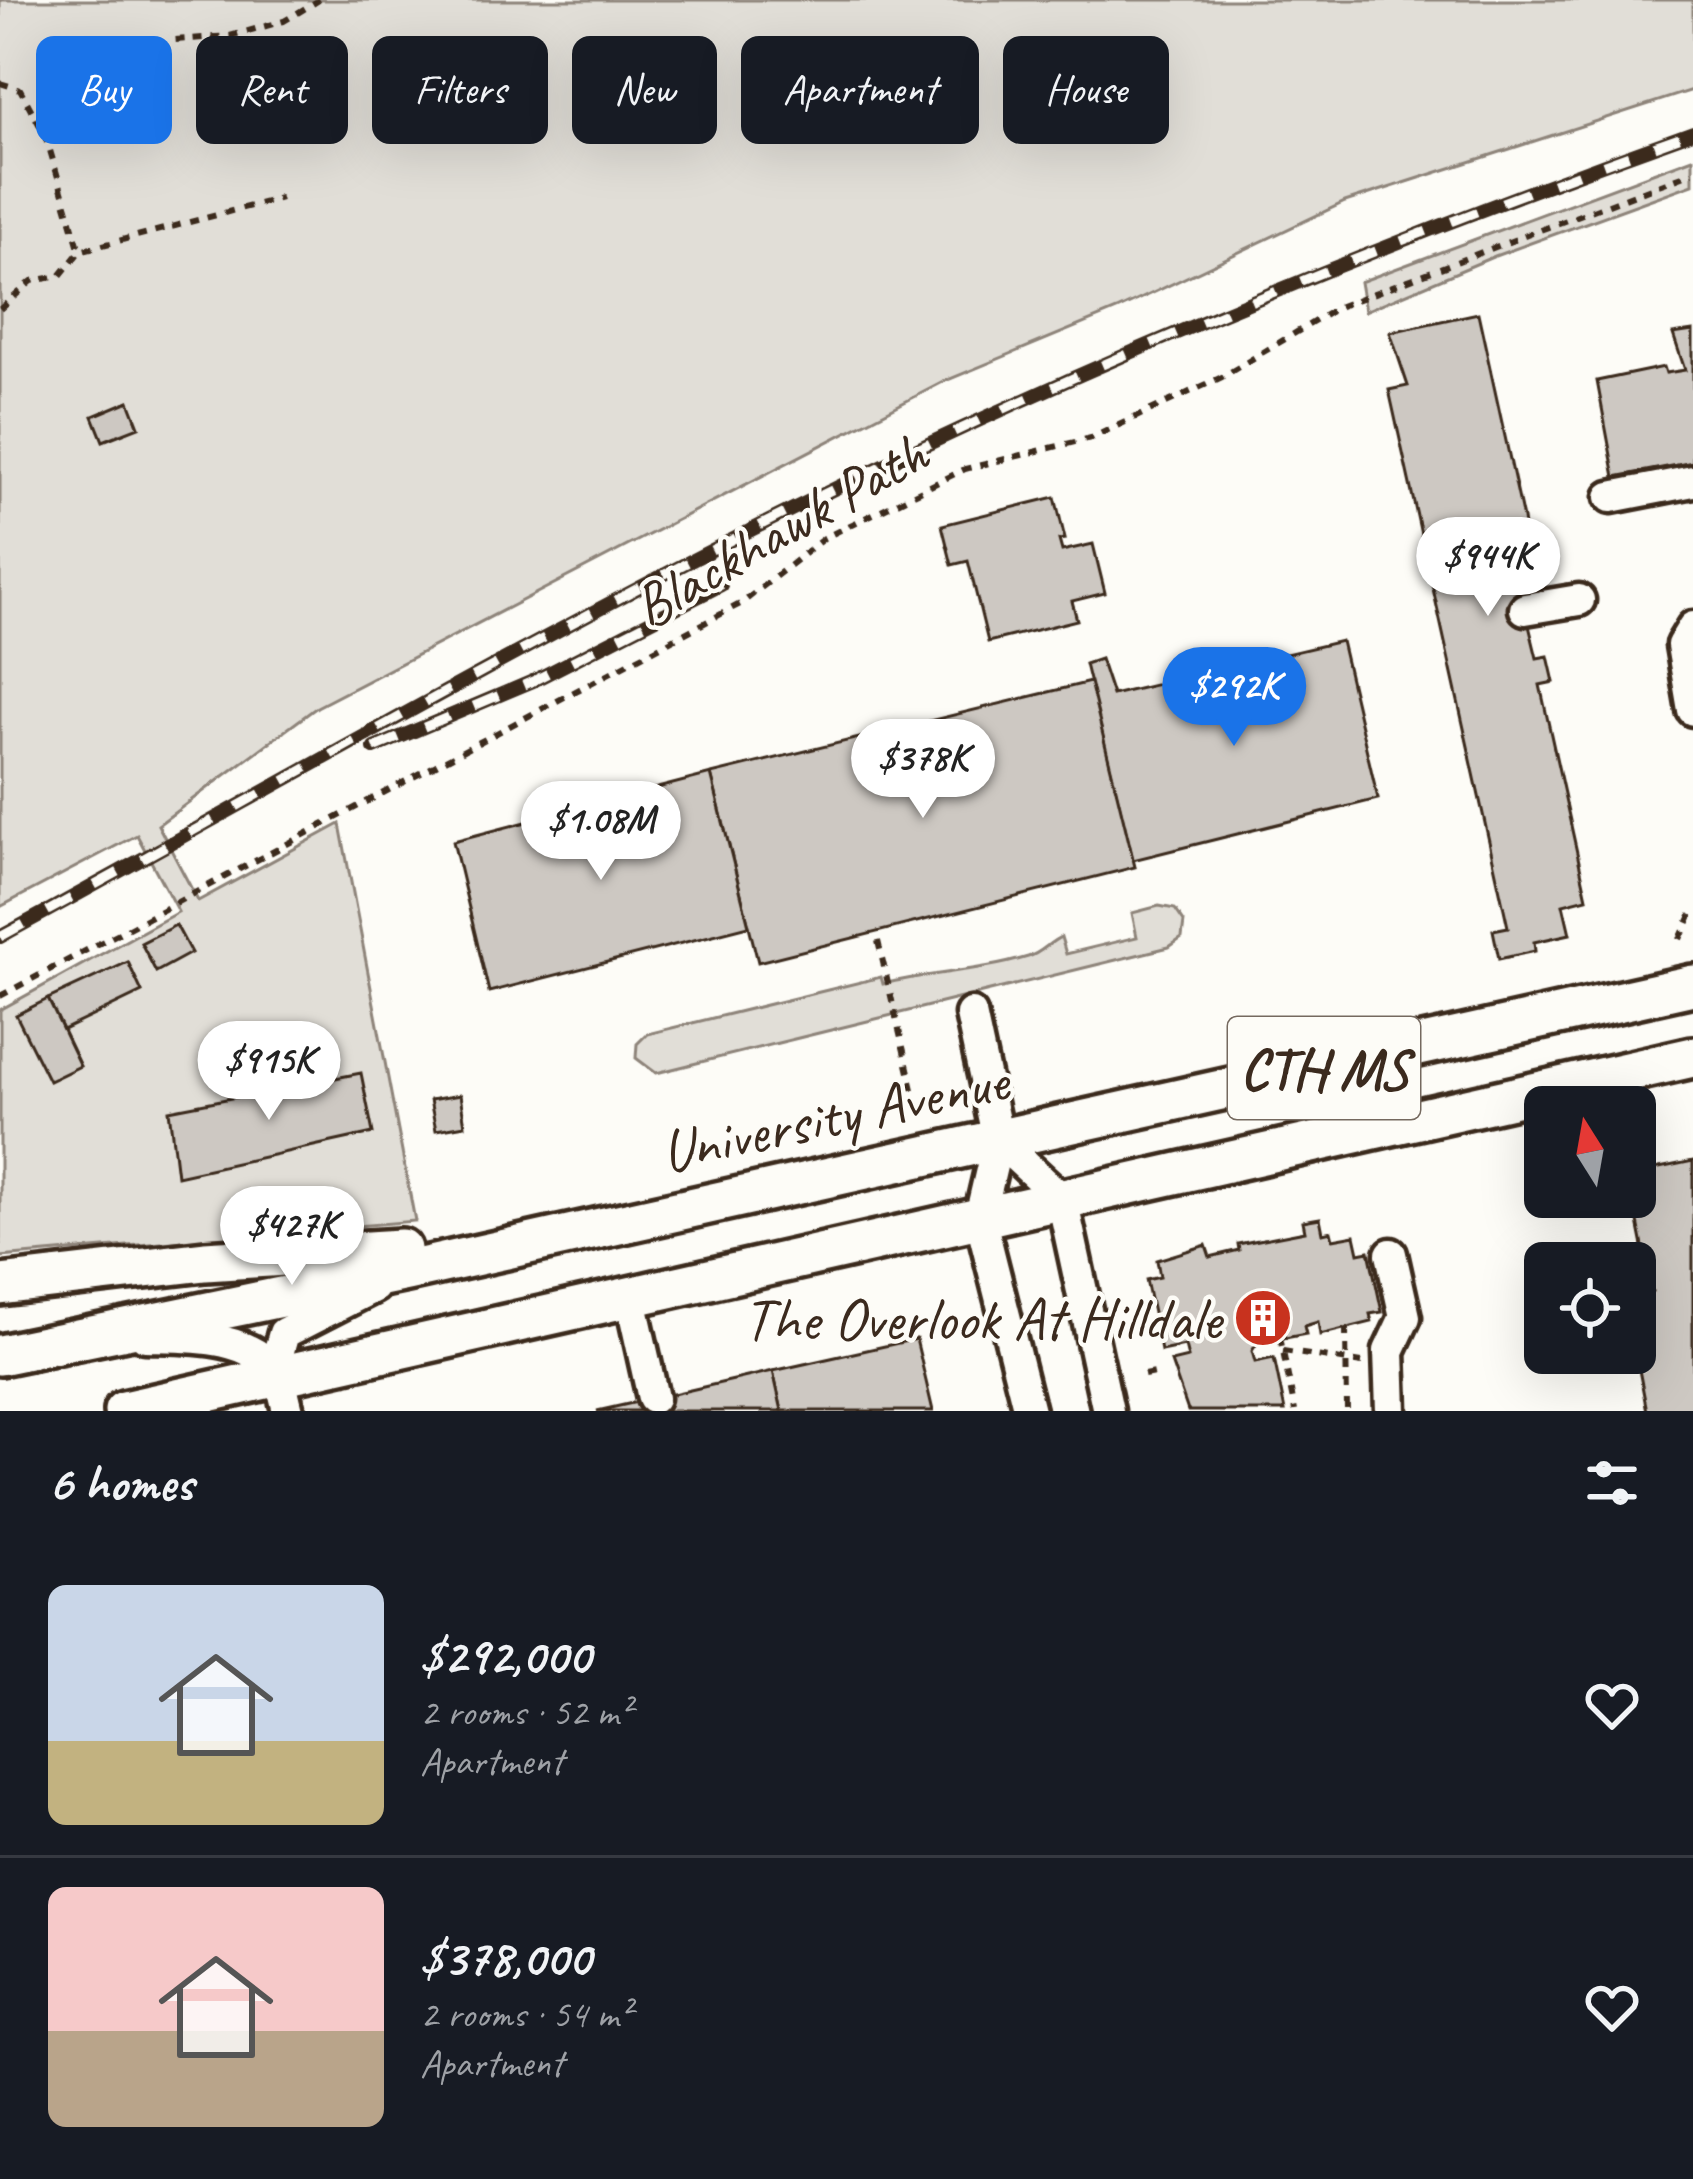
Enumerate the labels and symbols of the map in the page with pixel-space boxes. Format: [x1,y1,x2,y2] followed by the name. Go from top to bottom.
[619,414,943,645] street label: Blackhawk Path
[1404,517,1572,619] pin: $944K
[1150,647,1318,749] pin: $292K
[839,719,1007,821] pin: $378K
[503,781,699,883] pin: $1.08M
[1228,1017,1420,1119] road number: CTH MS
[185,1021,353,1123] pin: $915K
[654,1041,1018,1190] street label: University Avenue
[1524,1086,1656,1218] north arrow
[208,1186,376,1288] pin: $427K
[743,1281,1224,1357] place label: The Overlook At Hilldale
[1232,1287,1294,1349] building icon: The Overlook At Hilldale

